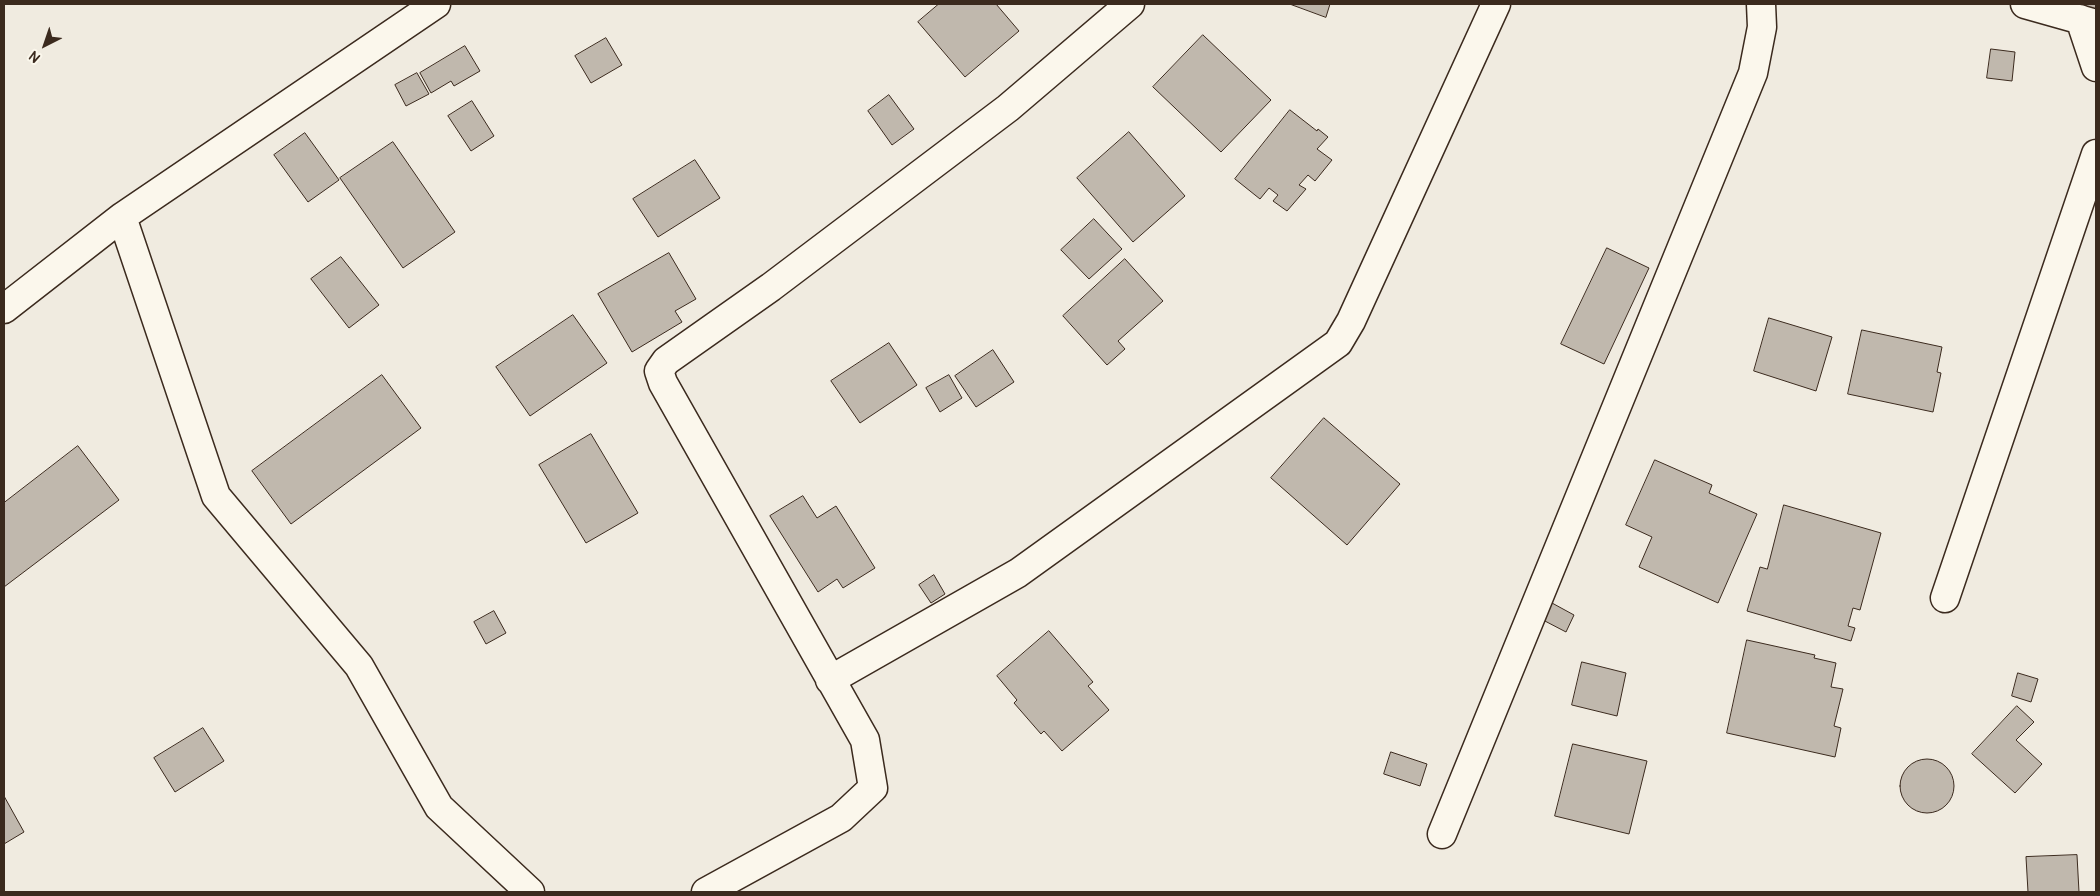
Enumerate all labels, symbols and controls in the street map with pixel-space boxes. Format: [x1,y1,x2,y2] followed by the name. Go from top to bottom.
[20,20,70,70] north arrow
[26,47,44,66] text: N

